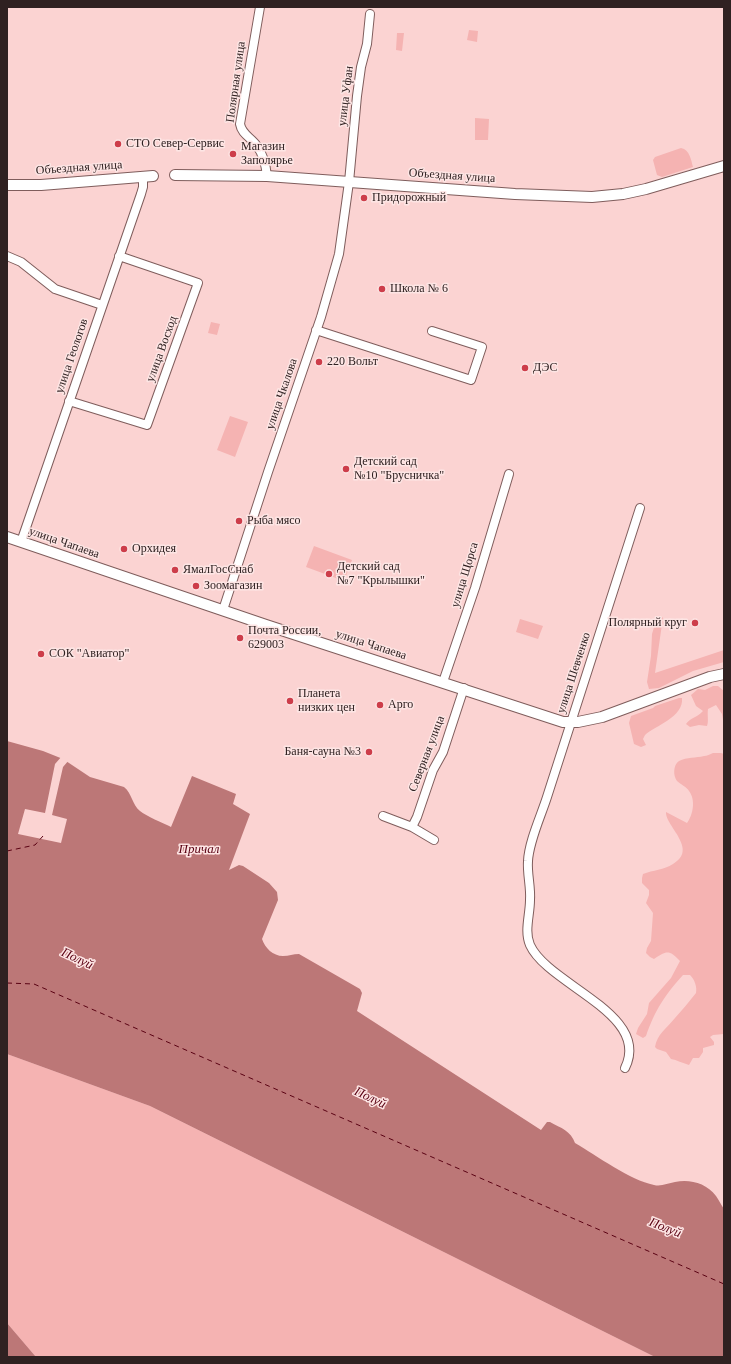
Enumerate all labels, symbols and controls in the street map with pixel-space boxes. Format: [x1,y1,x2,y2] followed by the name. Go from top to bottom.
[223,40,249,124] street label: Полярная улица
[335,65,357,127] street label: улица Уфан
[126,137,224,151] place label: СТО Север-Сервис
[113,139,123,149] marker: СТО Север-Сервис
[241,140,293,168] place label: Магазин Заполярье
[228,149,238,159] marker: Магазин Заполярье
[35,158,123,178] street label: Объездная улица
[408,166,496,186] street label: Объездная улица
[372,191,446,205] place label: Придорожный
[359,193,369,203] marker: Придорожный
[390,282,448,296] place label: Школа № 6
[377,284,387,294] marker: Школа № 6
[143,314,181,384] street label: улица Восход
[52,317,92,395] street label: улица Геологов
[327,355,378,369] place label: 220 Вольт
[263,357,301,431] street label: улица Чкалова
[314,357,324,367] marker: 220 Вольт
[533,361,557,375] place label: ДЭС
[520,363,530,373] marker: ДЭС
[354,455,444,483] place label: Детский сад №10 "Брусничка"
[341,464,351,474] marker: Детский сад №10 "Брусничка"
[247,514,301,528] place label: Рыба мясо
[234,516,244,526] marker: Рыба мясо
[27,524,101,562] street label: улица Чапаева
[448,541,482,609] street label: улица Щорса
[132,542,176,556] place label: Орхидея
[119,544,129,554] marker: Орхидея
[337,560,425,588] place label: Детский сад №7 "Крылышки"
[183,563,253,577] place label: ЯмалГосСнаб
[170,565,180,575] marker: ЯмалГосСнаб
[324,569,334,579] marker: Детский сад №7 "Крылышки"
[204,579,262,593] place label: Зоомагазин
[191,581,201,591] marker: Зоомагазин
[608,616,687,630] place label: Полярный круг
[690,618,700,628] marker: Полярный круг
[248,624,321,652] place label: Почта России, 629003
[334,627,408,663] street label: улица Чапаева
[554,631,594,715] street label: улица Шевченко
[235,633,245,643] marker: Почта России, 629003
[49,647,129,661] place label: СОК "Авиатор"
[36,649,46,659] marker: СОК "Авиатор"
[298,687,355,715] place label: Планета низких цен
[285,696,295,706] marker: Планета низких цен
[388,698,413,712] place label: Арго
[375,700,385,710] marker: Арго
[406,714,448,794] street label: Северная улица
[284,745,361,759] place label: Баня-сауна №3
[364,747,374,757] marker: Баня-сауна №3
[179,842,219,858] water label: Причал
[59,945,95,973] water label: Полуй
[352,1084,388,1112] water label: Полуй
[647,1215,683,1241] water label: Полуй

